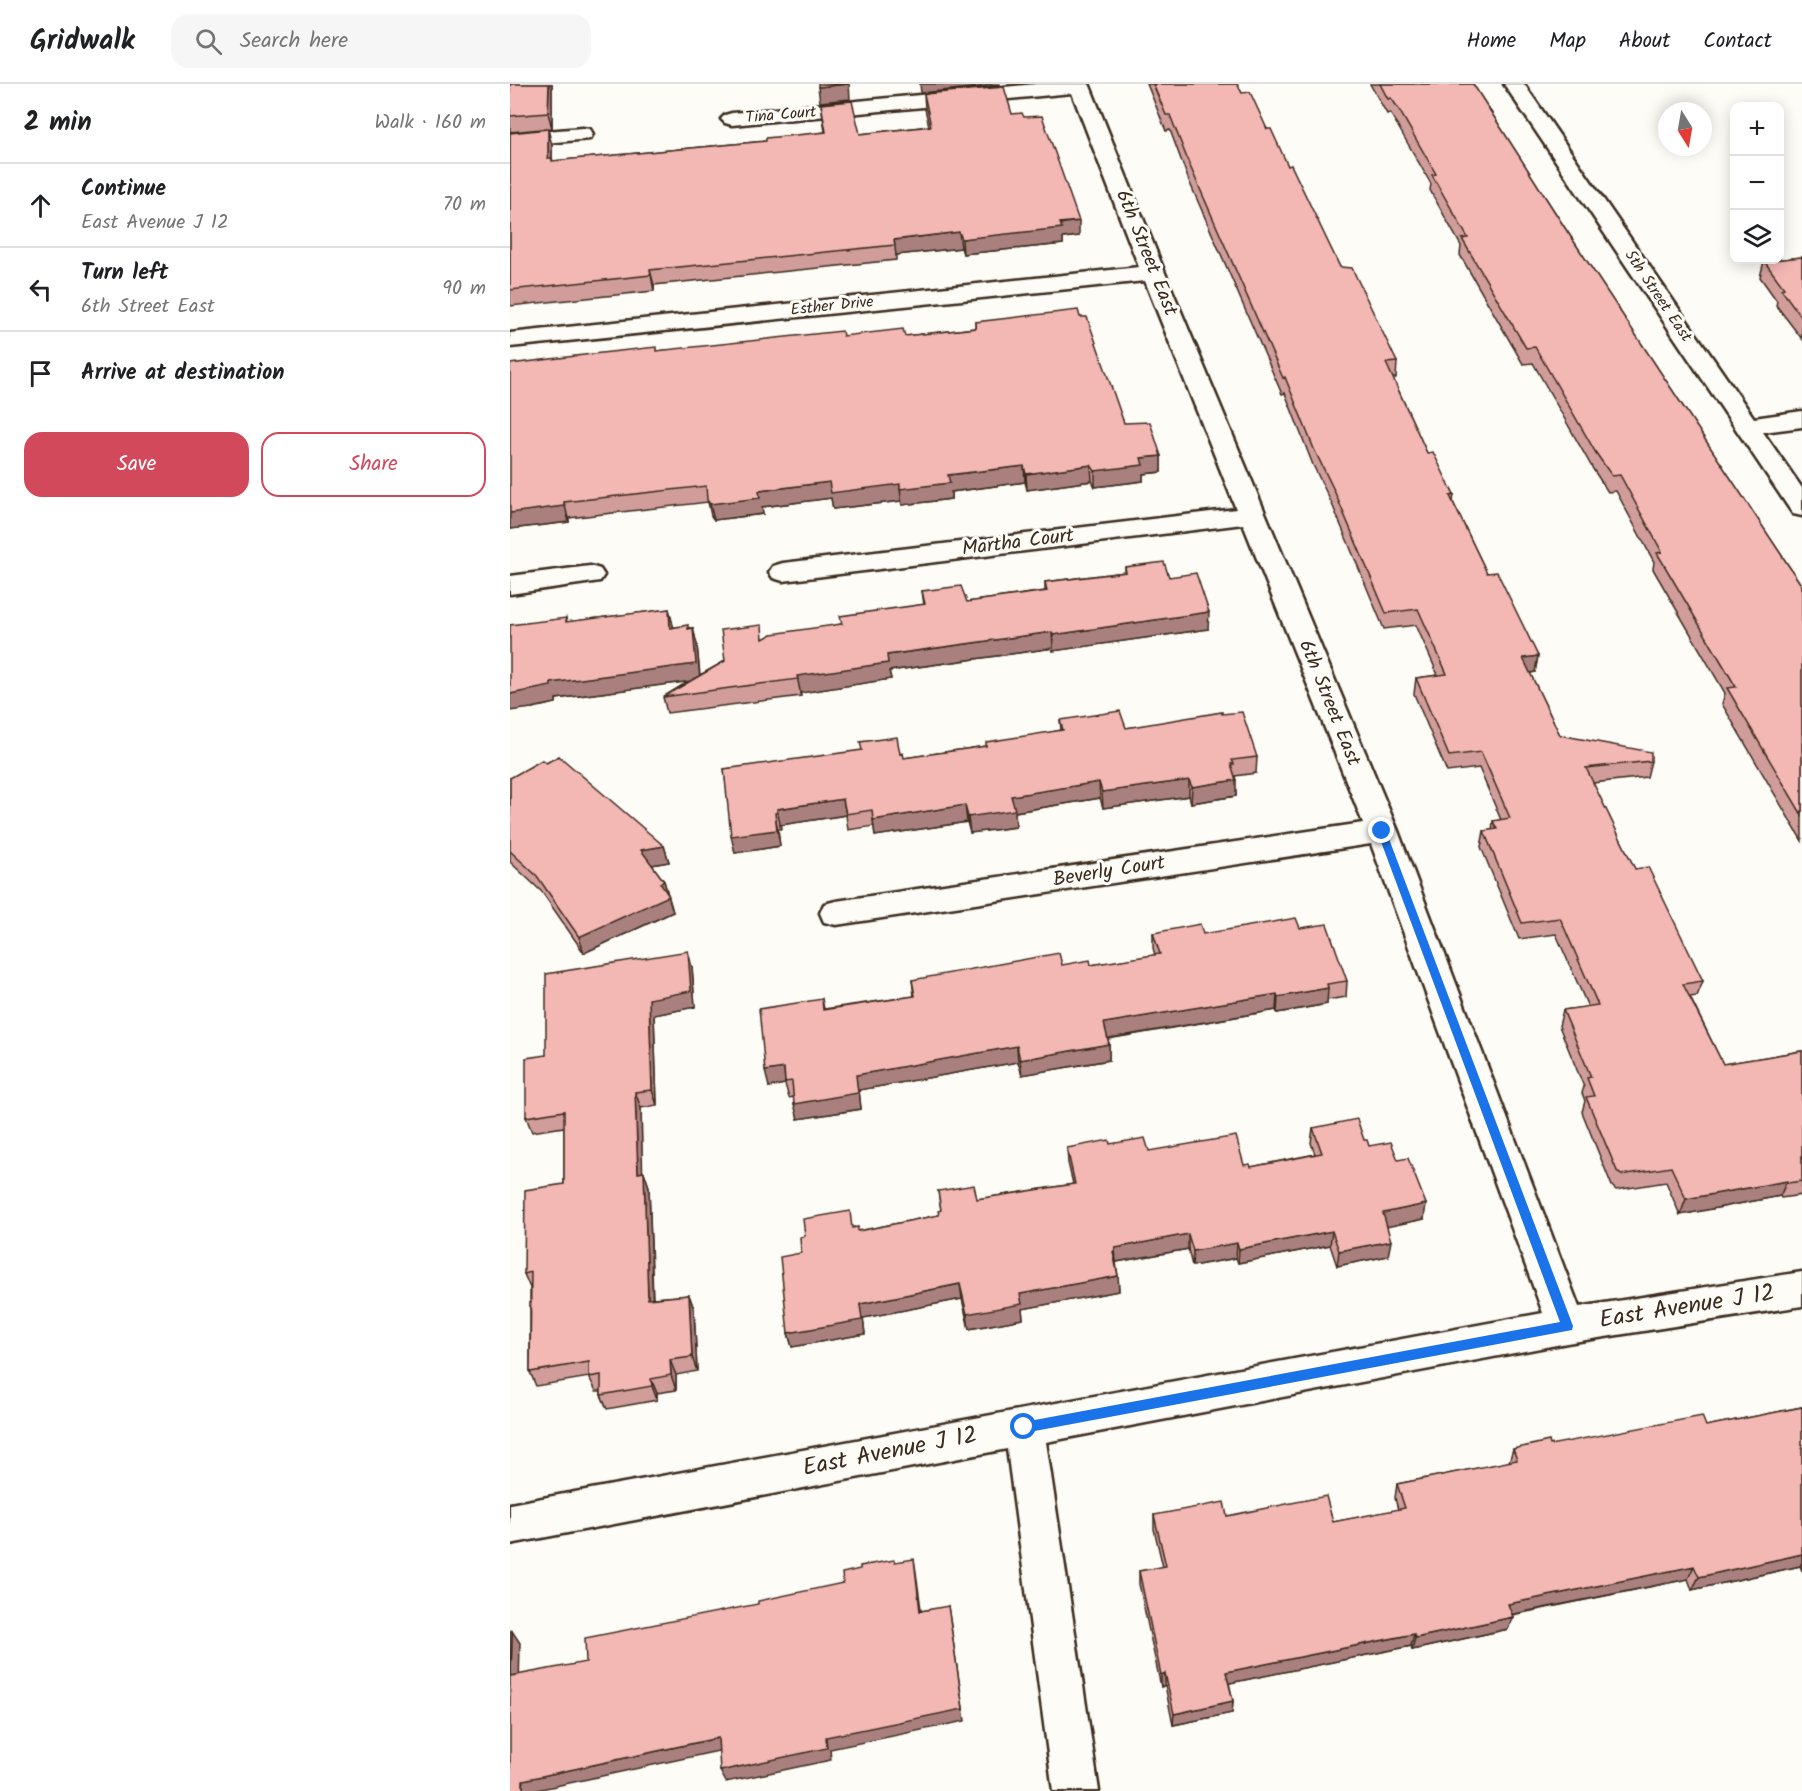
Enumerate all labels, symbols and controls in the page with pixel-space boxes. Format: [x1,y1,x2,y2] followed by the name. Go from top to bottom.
[171,14,591,68] search box
[30,19,135,64] text: Gridwalk
[240,24,348,59] text: Search here
[192,25,225,58] icon: search
[1467,25,1516,58] text: Home
[1549,25,1586,58] text: Map
[1619,25,1670,58] text: About
[1703,25,1772,58] text: Contact
[745,99,818,131] street label: Tina Court
[24,102,92,144] text: 2 min
[1658,102,1712,156] north arrow
[1730,102,1784,264] map controls
[1730,102,1784,156] button: +
[375,107,486,139] text: Walk · 160 m
[1730,156,1784,210] button: −
[81,172,166,207] text: Continue
[1106,185,1186,321] street label: 6th Street East
[24,189,57,222] icon: ahead
[443,189,486,221] text: 70 m
[81,207,229,239] text: East Avenue J 12
[1730,210,1784,264] button: layers
[1618,245,1699,348] street label: 5th Street East
[81,256,168,291] text: Turn left
[24,273,57,306] icon: left
[442,273,486,305] text: 90 m
[789,289,875,323] street label: Esther Drive
[81,291,215,323] text: 6th Street East
[81,356,284,391] text: Arrive at destination
[24,357,57,390] icon: arrive
[24,432,249,497] button: Save
[261,432,486,497] button: Share
[960,520,1076,566] street label: Martha Court
[1289,635,1369,771] street label: 6th Street East
[1368,817,1394,843] route end
[1051,847,1168,897] street label: Beverly Court
[1597,1274,1777,1340] street label: East Avenue J 12
[1010,1413,1036,1439] route start
[799,1416,981,1488] street label: East Avenue J 12

